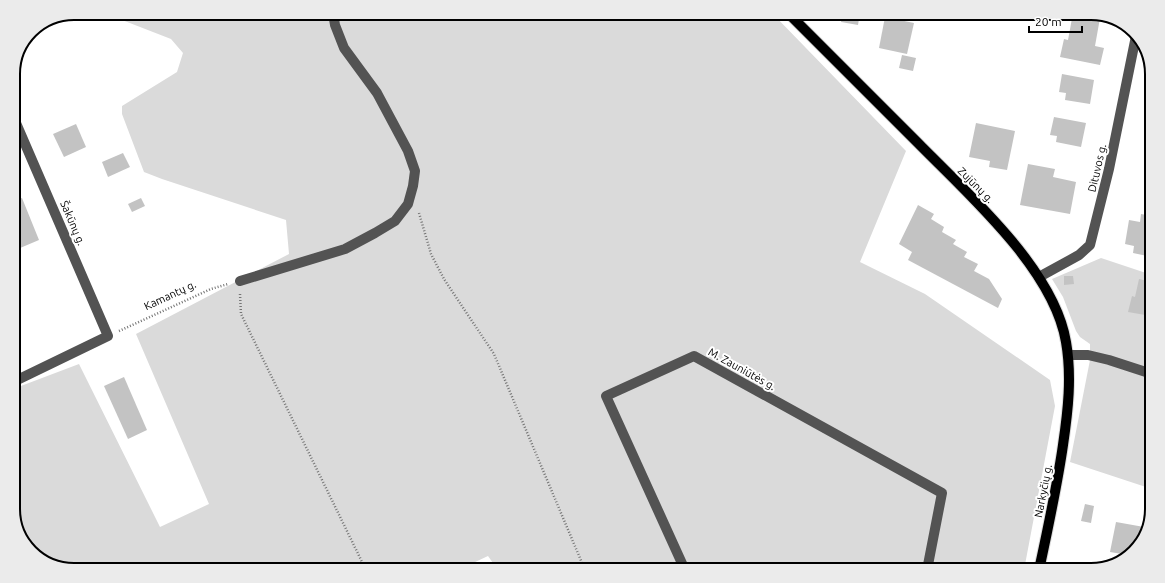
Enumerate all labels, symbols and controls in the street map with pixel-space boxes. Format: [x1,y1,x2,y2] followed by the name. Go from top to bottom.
[1029,8,1082,34] scale bar
[1035,15,1062,28] text: 20 m
[1086,143,1108,193] street label: Dituvos g.
[956,165,996,205] street label: Zujūnų g.
[58,198,89,247] street label: Šakūnų g.
[142,278,198,312] street label: Kamantų g.
[706,346,778,392] street label: M. Zauniūtės g.
[1032,463,1054,519] street label: Narkyčių g.

